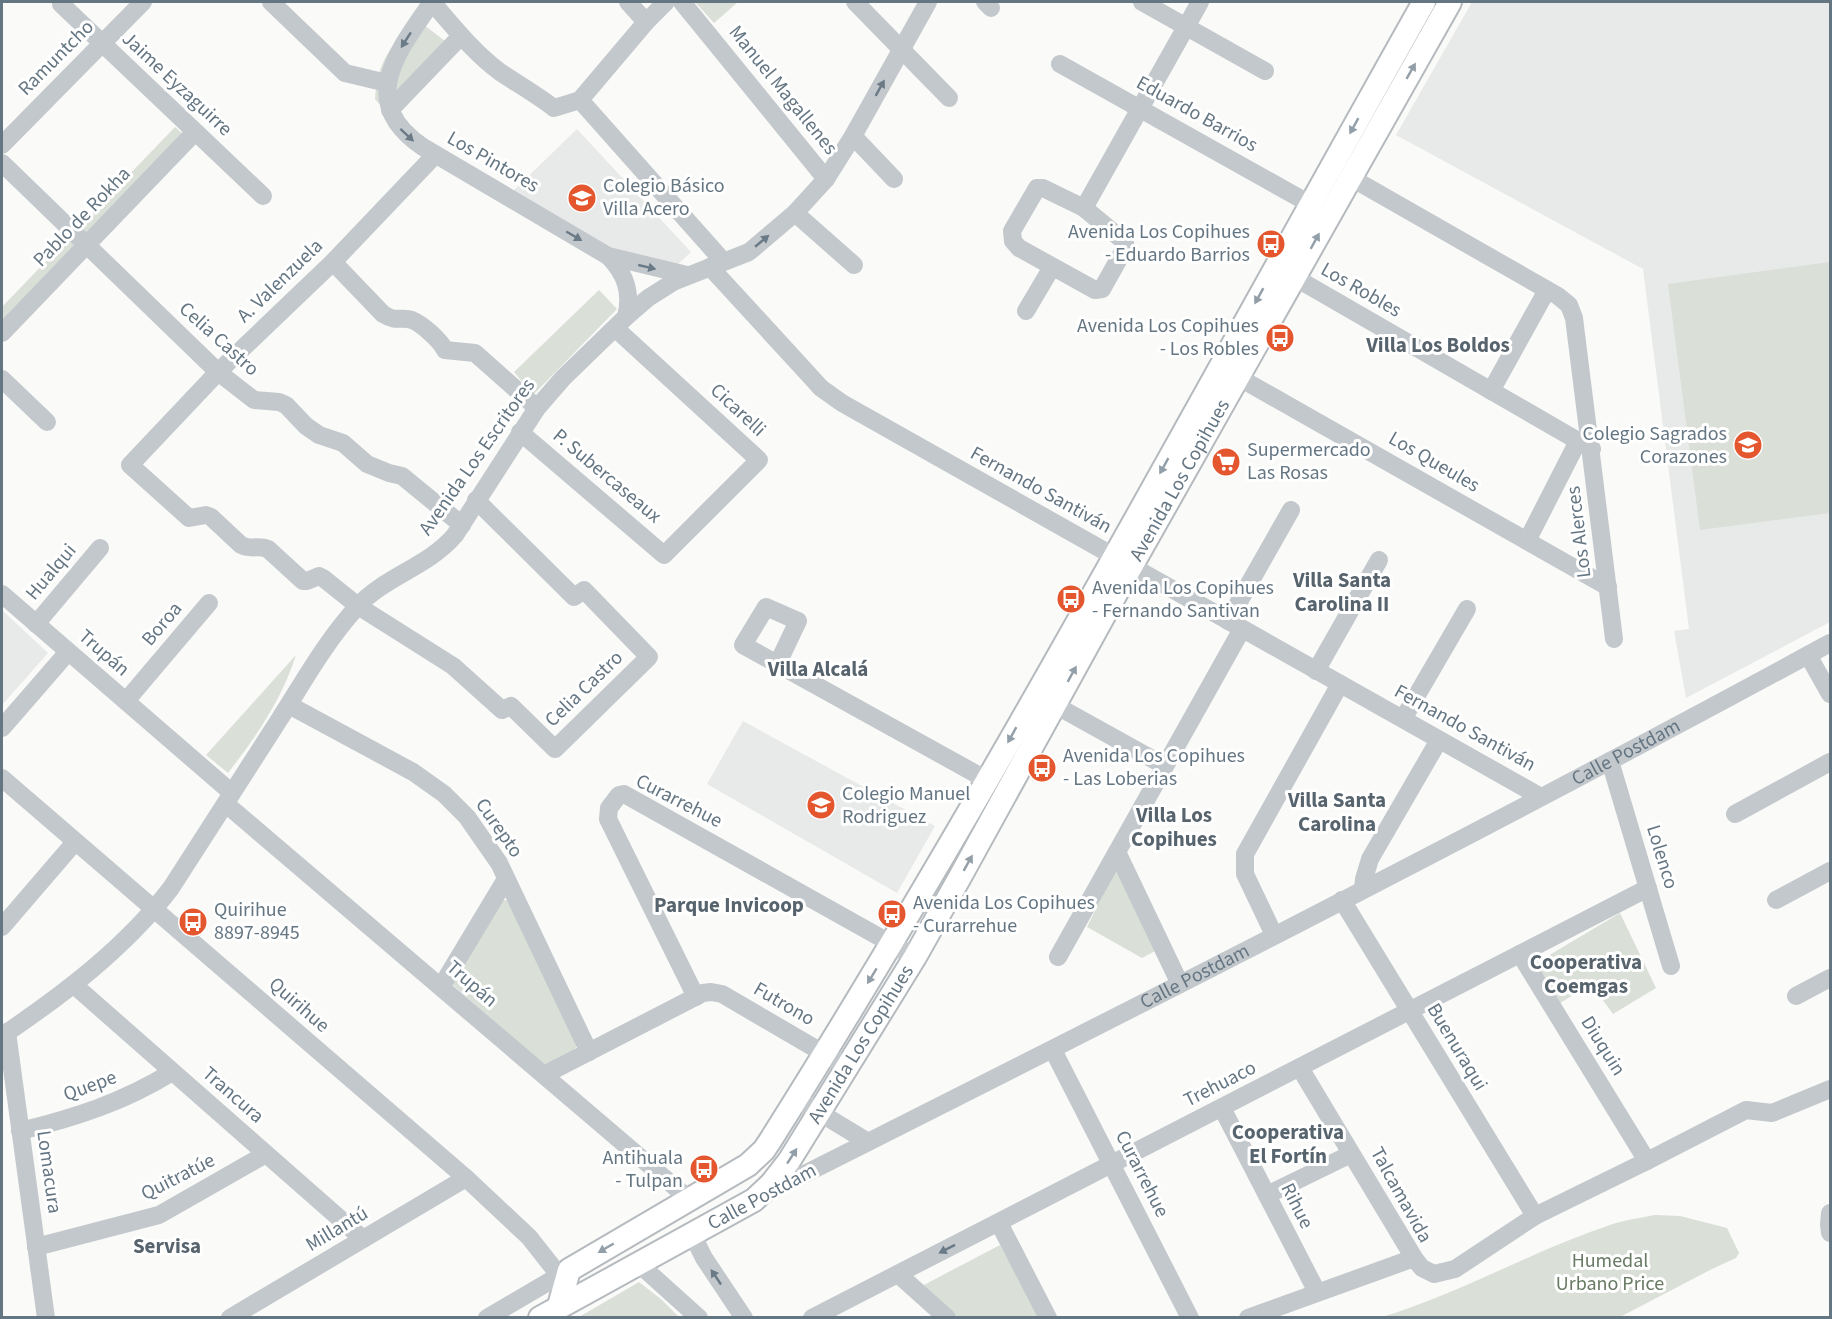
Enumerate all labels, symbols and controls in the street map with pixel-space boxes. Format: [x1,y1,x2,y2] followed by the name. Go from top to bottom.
[12,14,100,102] street label: Ramuntcho
[722,19,844,161] street label: Manuel Magallenes
[116,25,238,143] street label: Jaime Eyzaguirre
[400,32,411,48] one-way arrow
[1406,63,1416,80] one-way arrow
[1131,69,1263,159] street label: Eduardo Barrios
[875,79,885,96] one-way arrow
[1349,118,1359,135] one-way arrow
[442,124,544,200] street label: Los Pintores
[400,128,415,142] one-way arrow
[27,161,137,273] street label: Pablo de Rokha
[603,172,725,223] place label: Colegio Básico Villa Acero
[566,182,598,214] school or university icon: Colegio Básico Villa Acero
[1068,218,1250,269] place label: Avenida Los Copihues - Eduardo Barrios
[1255,228,1287,260] bus stop icon: Avenida Los Copihues - Eduardo Barrios
[566,230,582,241] one-way arrow
[1310,232,1320,249] one-way arrow
[231,233,329,329] street label: A. Valenzuela
[754,235,769,248] one-way arrow
[1315,256,1407,324] street label: Los Robles
[638,262,657,272] one-way arrow
[1254,288,1264,305] one-way arrow
[173,295,265,383] street label: Celia Castro
[1077,312,1259,363] place label: Avenida Los Copihues - Los Robles
[1264,322,1296,354] bus stop icon: Avenida Los Copihues - Los Robles
[1365,330,1510,360] district label: Villa Los Boldos
[412,373,542,541] street label: Avenida Los Escritores
[704,377,772,443] street label: Cicarelli
[1123,394,1237,566] street label: Avenida Los Copihues
[1582,420,1727,471] place label: Colegio Sagrados Corazones
[547,422,667,530] street label: P. Subercaseaux
[1383,425,1485,499] street label: Los Queules
[1732,429,1764,461] school or university icon: Colegio Sagrados Corazones
[1247,436,1371,487] place label: Supermercado Las Rosas
[965,440,1117,540] street label: Fernando Santiván
[1210,446,1242,478] supermarket icon: Supermercado Las Rosas
[1159,458,1169,475] one-way arrow
[1559,484,1599,580] street label: Los Alerces
[19,538,83,606] street label: Hualqui
[1292,565,1391,619] district label: Villa Santa Carolina II
[1092,574,1274,625] place label: Avenida Los Copihues - Fernando Santivan
[1055,583,1087,615] bus stop icon: Avenida Los Copihues - Fernando Santivan
[135,596,189,652] street label: Boroa
[72,623,136,683] street label: Trupán
[539,644,629,734] street label: Celia Castro
[767,654,868,684] district label: Villa Alcalá
[1067,665,1077,682] one-way arrow
[1389,678,1541,778] street label: Fernando Santiván
[1567,712,1686,793] street label: Calle Postdam
[1007,727,1018,743] one-way arrow
[1063,742,1245,793] place label: Avenida Los Copihues - Las Loberias
[1026,752,1058,784] bus stop icon: Avenida Los Copihues - Las Loberias
[631,767,727,835] street label: Curarrehue
[842,780,970,831] place label: Colegio Manuel Rodriguez
[1287,785,1386,839] district label: Villa Santa Carolina
[805,789,837,821] school or university icon: Colegio Manuel Rodriguez
[468,793,530,863] street label: Curepto
[1131,800,1217,854] district label: Villa Los Copihues
[1639,821,1685,893] street label: Lolenco
[963,854,973,871] one-way arrow
[913,889,1095,940] place label: Avenida Los Copihues - Curarrehue
[654,890,804,920] district label: Parque Invicoop
[214,896,300,947] place label: Quirihue 8897-8945
[876,898,908,930] bus stop icon: Avenida Los Copihues - Curarrehue
[177,906,209,938] bus stop icon: Quirihue 8897-8945
[1135,937,1255,1016] street label: Calle Postdam
[1530,947,1642,1001] district label: Cooperativa Coemgas
[440,954,504,1014] street label: Trupán
[801,960,921,1129] street label: Avenida Los Copihues
[867,968,878,985] one-way arrow
[262,971,336,1039] street label: Quirihue
[748,975,820,1033] street label: Futrono
[1420,998,1494,1096] street label: Buenuraqui
[1574,1011,1632,1081] street label: Diuquin
[1179,1054,1261,1114] street label: Trehuaco
[196,1060,270,1130] street label: Trancura
[59,1063,121,1109] street label: Quepe
[1232,1117,1344,1171] district label: Cooperativa El Fortín
[1108,1126,1176,1222] street label: Curarrehue
[29,1129,69,1215] street label: Lomacura
[1363,1142,1439,1248] street label: Talcamavida
[603,1144,683,1195] place label: Antihuala - Tulpan
[136,1146,220,1208] street label: Quitratúe
[786,1148,797,1164] one-way arrow
[688,1153,720,1185] bus stop icon: Antihuala - Tulpan
[703,1157,821,1237] street label: Calle Postdam
[1274,1178,1320,1234] street label: Rihue
[301,1199,373,1259] street label: Millantú
[133,1231,201,1261] district label: Servisa
[597,1243,614,1253] one-way arrow
[938,1244,956,1254] one-way arrow
[1556,1247,1664,1298] park label: Humedal Urbano Price
[711,1268,722,1285] one-way arrow

